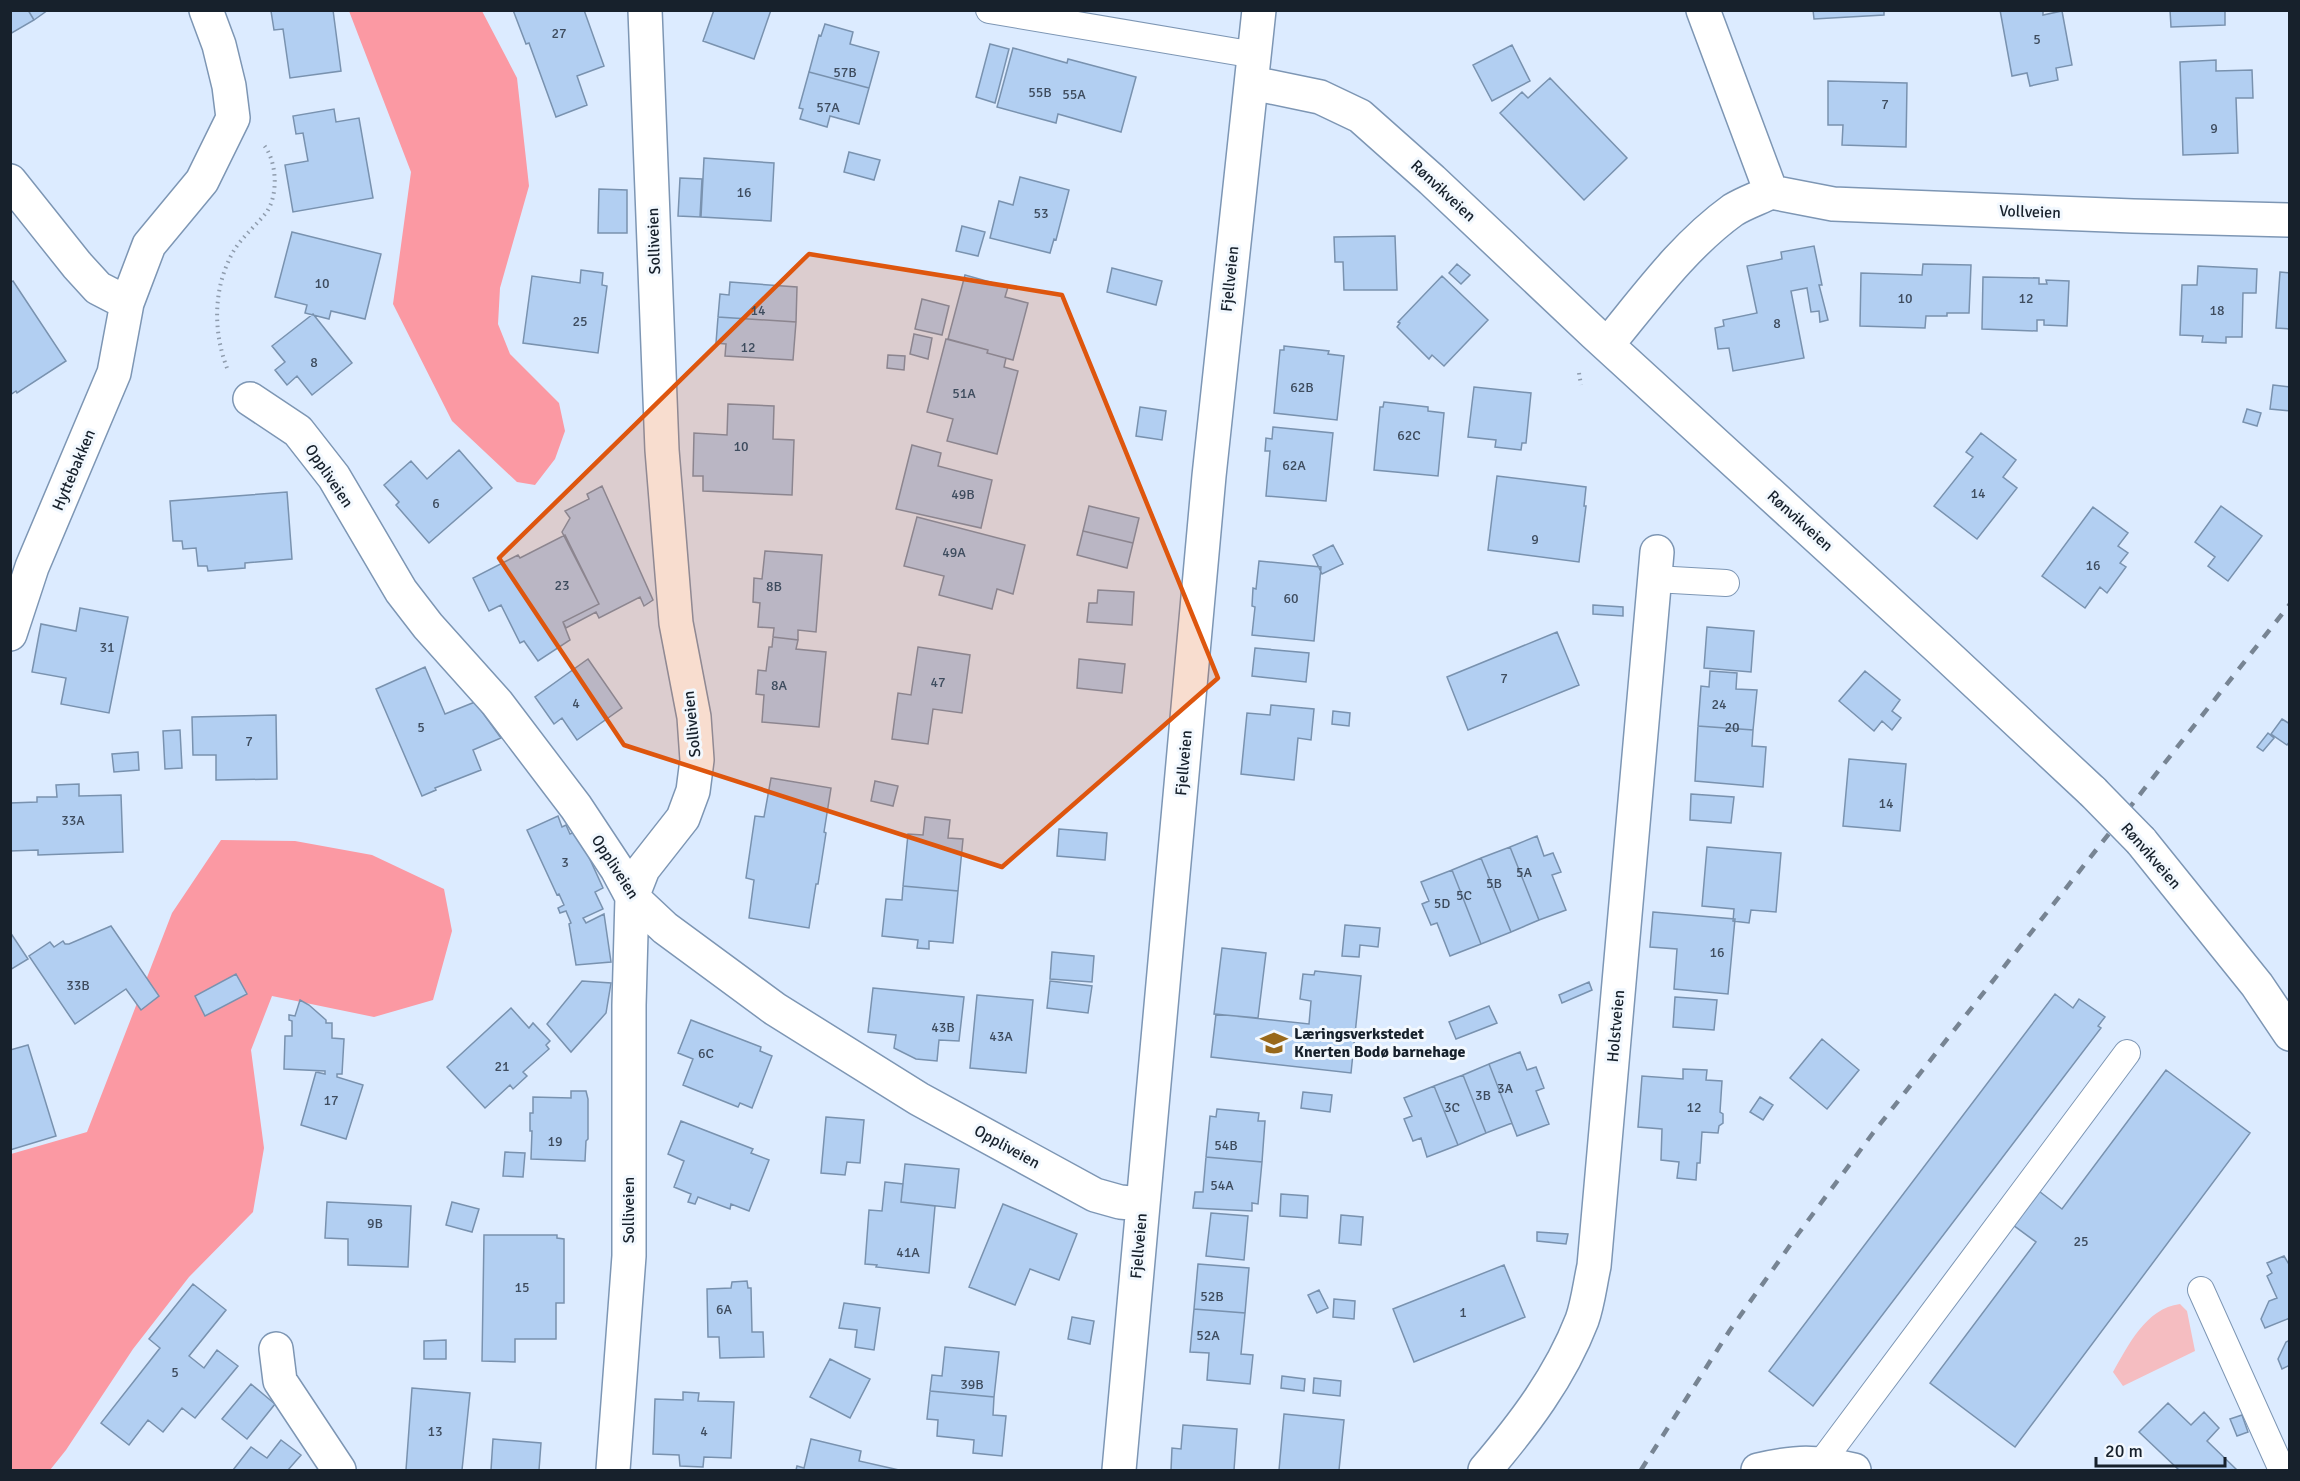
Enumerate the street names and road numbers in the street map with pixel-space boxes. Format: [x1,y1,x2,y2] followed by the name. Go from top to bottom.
[1406,156,1480,226] street label: Rønvikveien
[1999,201,2061,223] street label: Vollveien
[643,207,665,275] street label: Solliveien
[1217,245,1243,313] street label: Fjellveien
[48,426,100,514] street label: Hyttebakken
[300,440,358,512] street label: Oppliveien
[1763,486,1837,556] street label: Rønvikveien
[679,690,705,758] street label: Solliveien
[1171,729,1197,797] street label: Fjellveien
[2117,819,2185,893] street label: Rønvikveien
[587,831,643,903] street label: Oppliveien
[1603,989,1629,1063] street label: Holstveien
[970,1121,1044,1173] street label: Oppliveien
[619,1177,639,1243] street label: Solliveien
[1126,1212,1152,1280] street label: Fjellveien

